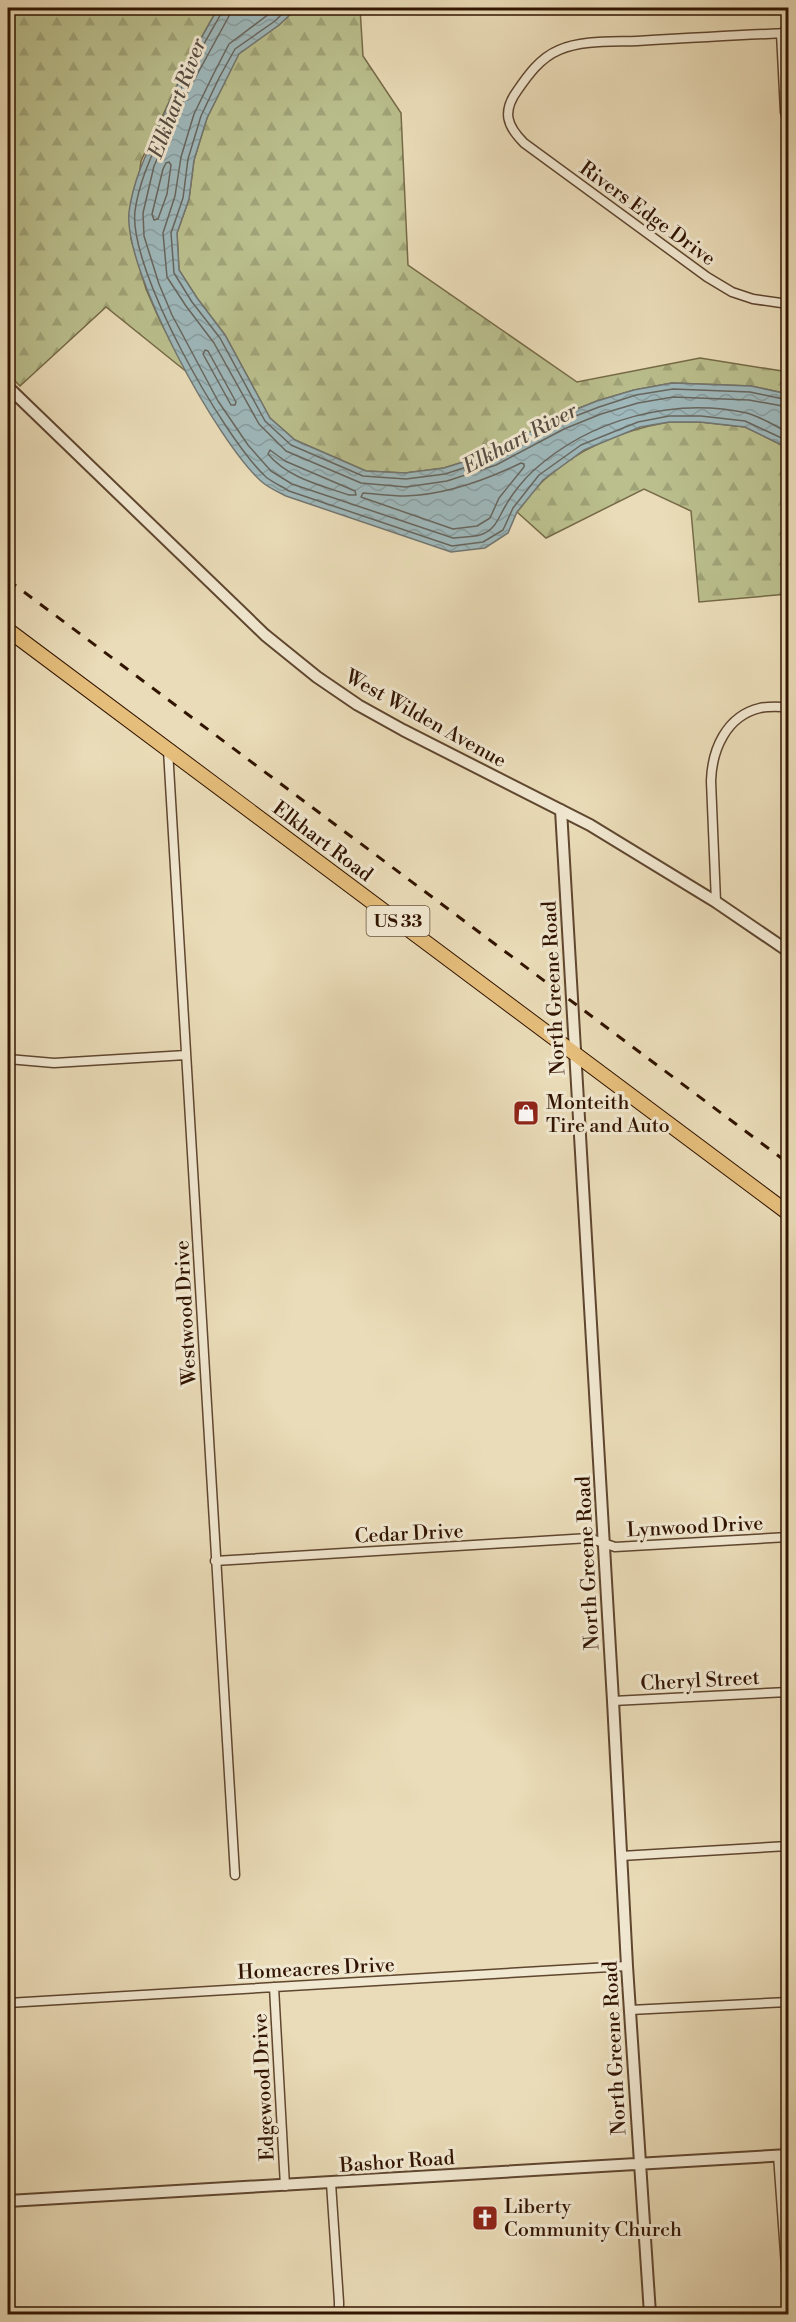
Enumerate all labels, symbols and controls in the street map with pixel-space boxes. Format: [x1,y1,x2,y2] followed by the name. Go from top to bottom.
[143,34,213,163] water label: Elkhart River
[574,156,720,272] street label: Rivers Edge Drive
[458,397,583,480] water label: Elkhart River
[339,664,510,774] street label: West Wilden Avenue
[267,796,378,888] street label: Elkhart Road
[537,900,572,1076] street label: North Greene Road
[366,906,430,936] road number: US 33
[546,1091,670,1139] place label: Monteith Tire and Auto
[511,1098,541,1128] shop icon: Monteith Tire and Auto
[170,1240,203,1387] street label: Westwood Drive
[571,1475,606,1651] street label: North Greene Road
[626,1511,764,1544] street label: Lynwood Drive
[354,1519,464,1550] street label: Cedar Drive
[640,1666,760,1697] street label: Cheryl Street
[237,1953,395,1986] street label: Homeacres Drive
[598,1960,633,2136] street label: North Greene Road
[248,2012,281,2161] street label: Edgewood Drive
[338,2146,456,2179] street label: Bashor Road
[504,2195,682,2243] place label: Liberty Community Church
[470,2203,500,2233] church icon: Liberty Community Church

